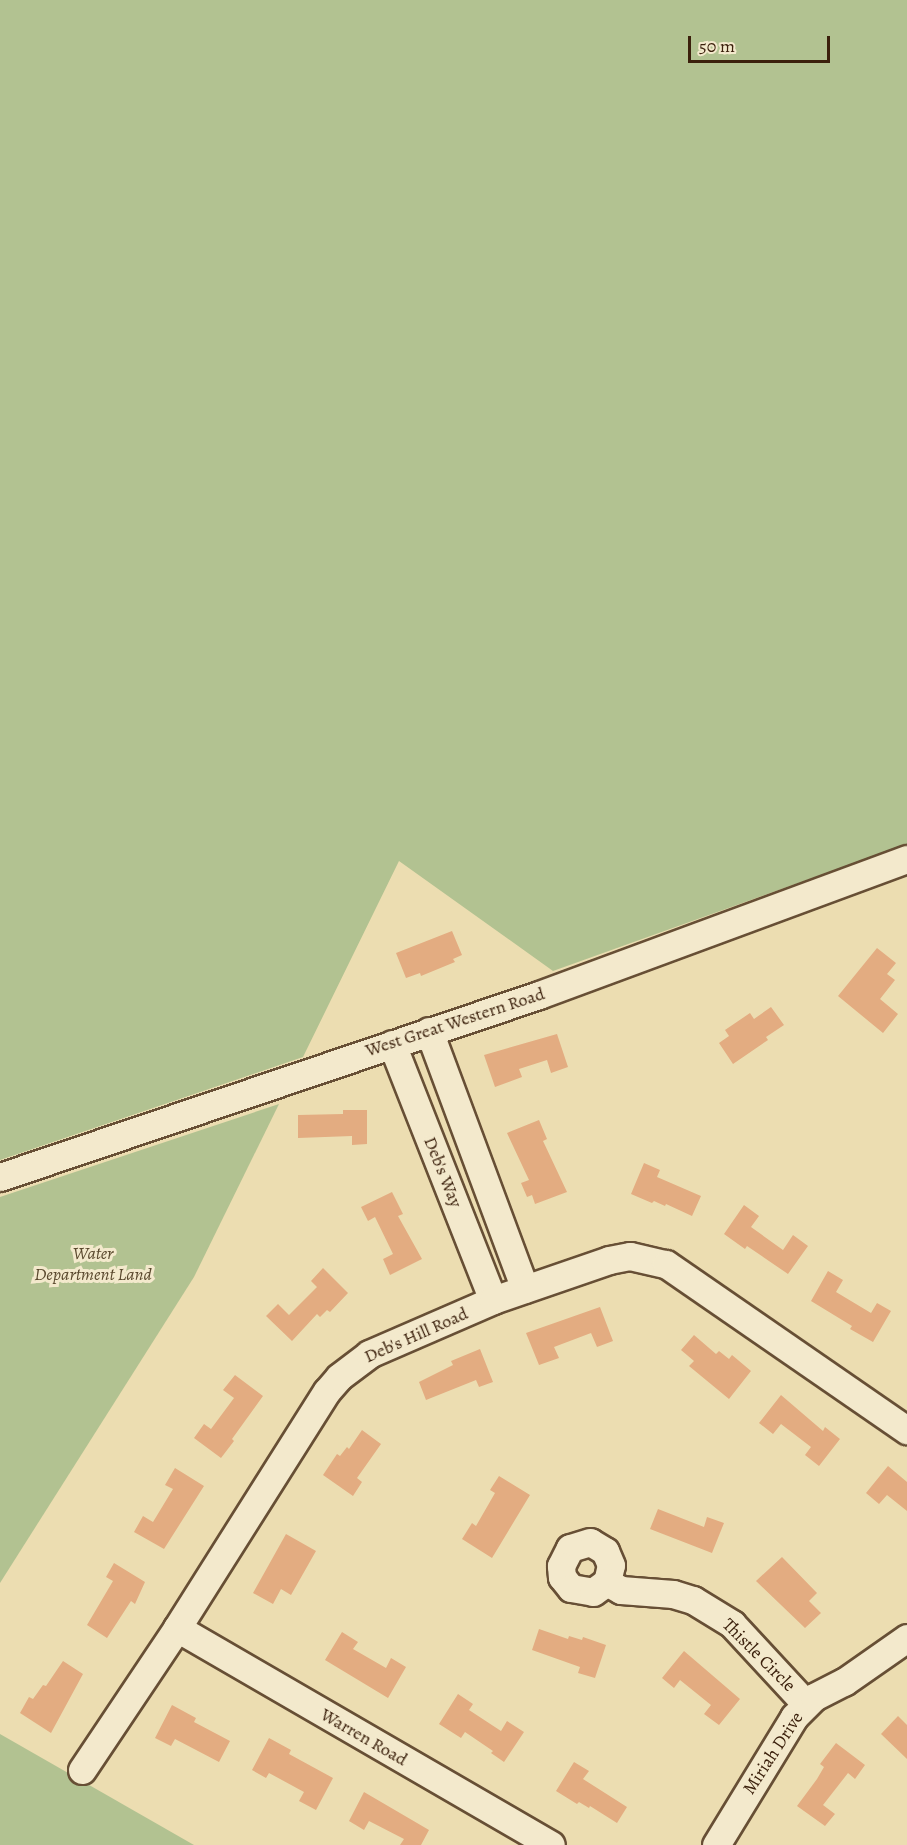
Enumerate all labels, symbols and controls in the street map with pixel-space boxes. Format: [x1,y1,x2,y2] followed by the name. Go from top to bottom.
[691,24,834,62] scale bar
[699,34,735,58] text: 50 m
[363,983,547,1061] street label: West Great Western Road
[419,1134,467,1210] street label: Deb's Way
[34,1243,152,1286] park label: Water Department Land
[361,1303,471,1367] street label: Deb's Hill Road
[718,1614,800,1696] street label: Thistle Circle
[317,1704,411,1770] street label: Warren Road
[738,1708,808,1798] street label: Miriah Drive

